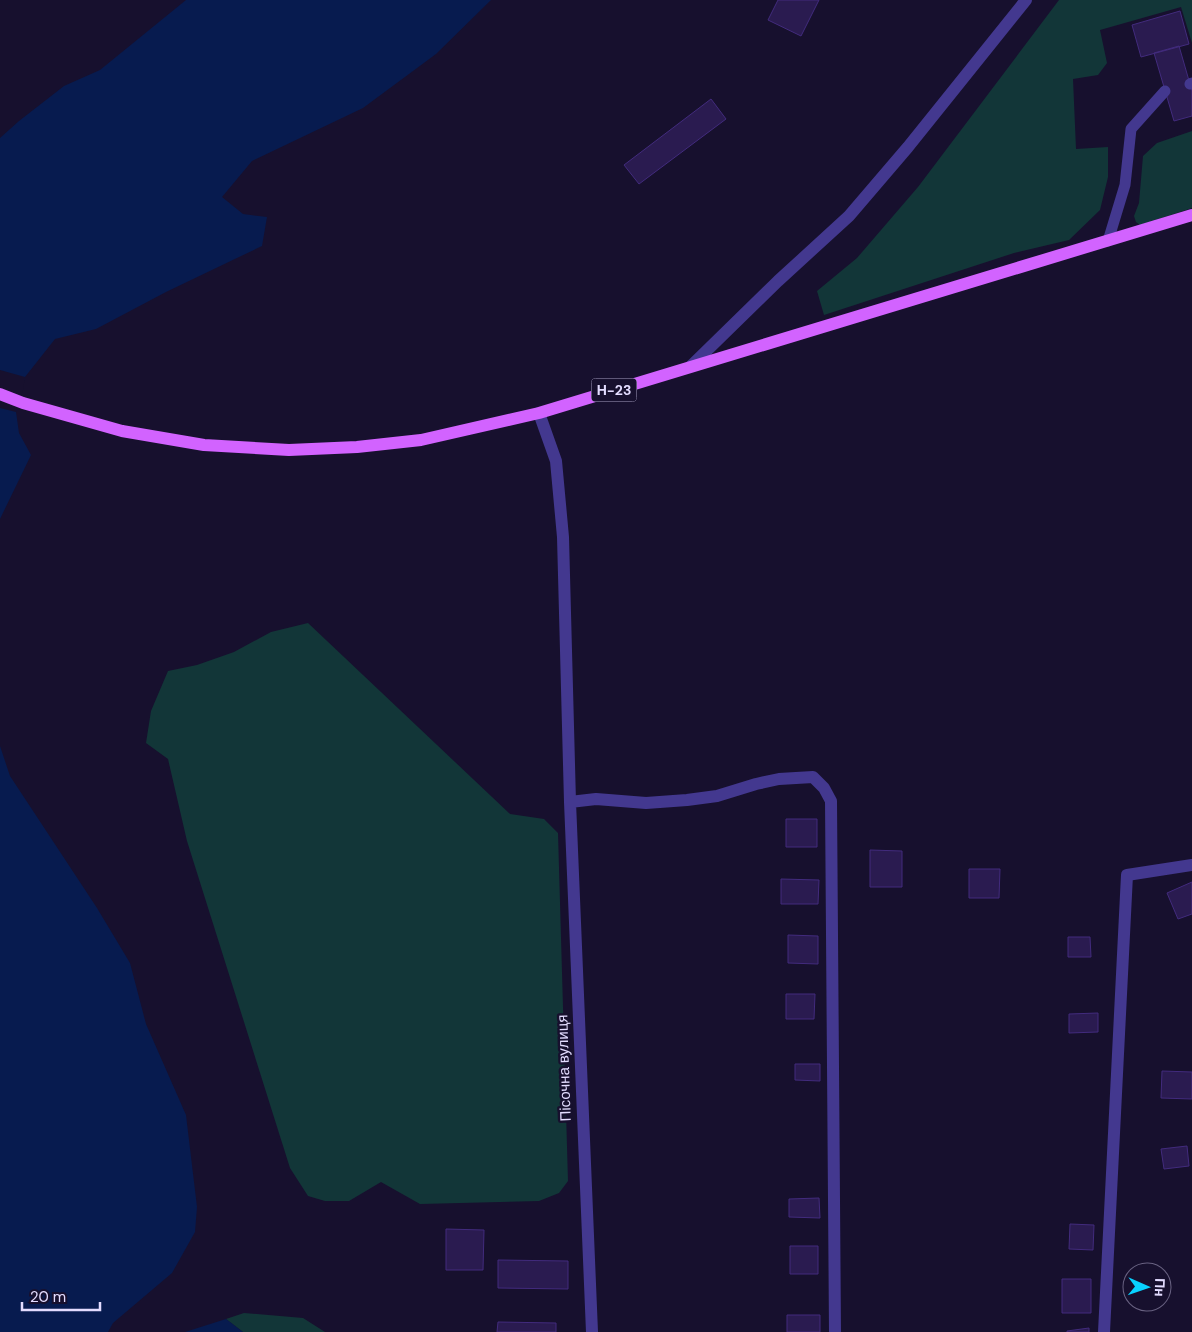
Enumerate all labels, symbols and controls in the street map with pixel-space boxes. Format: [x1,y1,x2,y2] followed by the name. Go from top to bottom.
[592,378,636,402] road number: Н-23
[552,1014,576,1122] street label: Пісочна вулиця
[1122,1262,1172,1312] north arrow
[1151,1278,1169,1297] text: Пн
[22,1280,100,1312] scale bar
[30,1287,66,1307] text: 20 m

